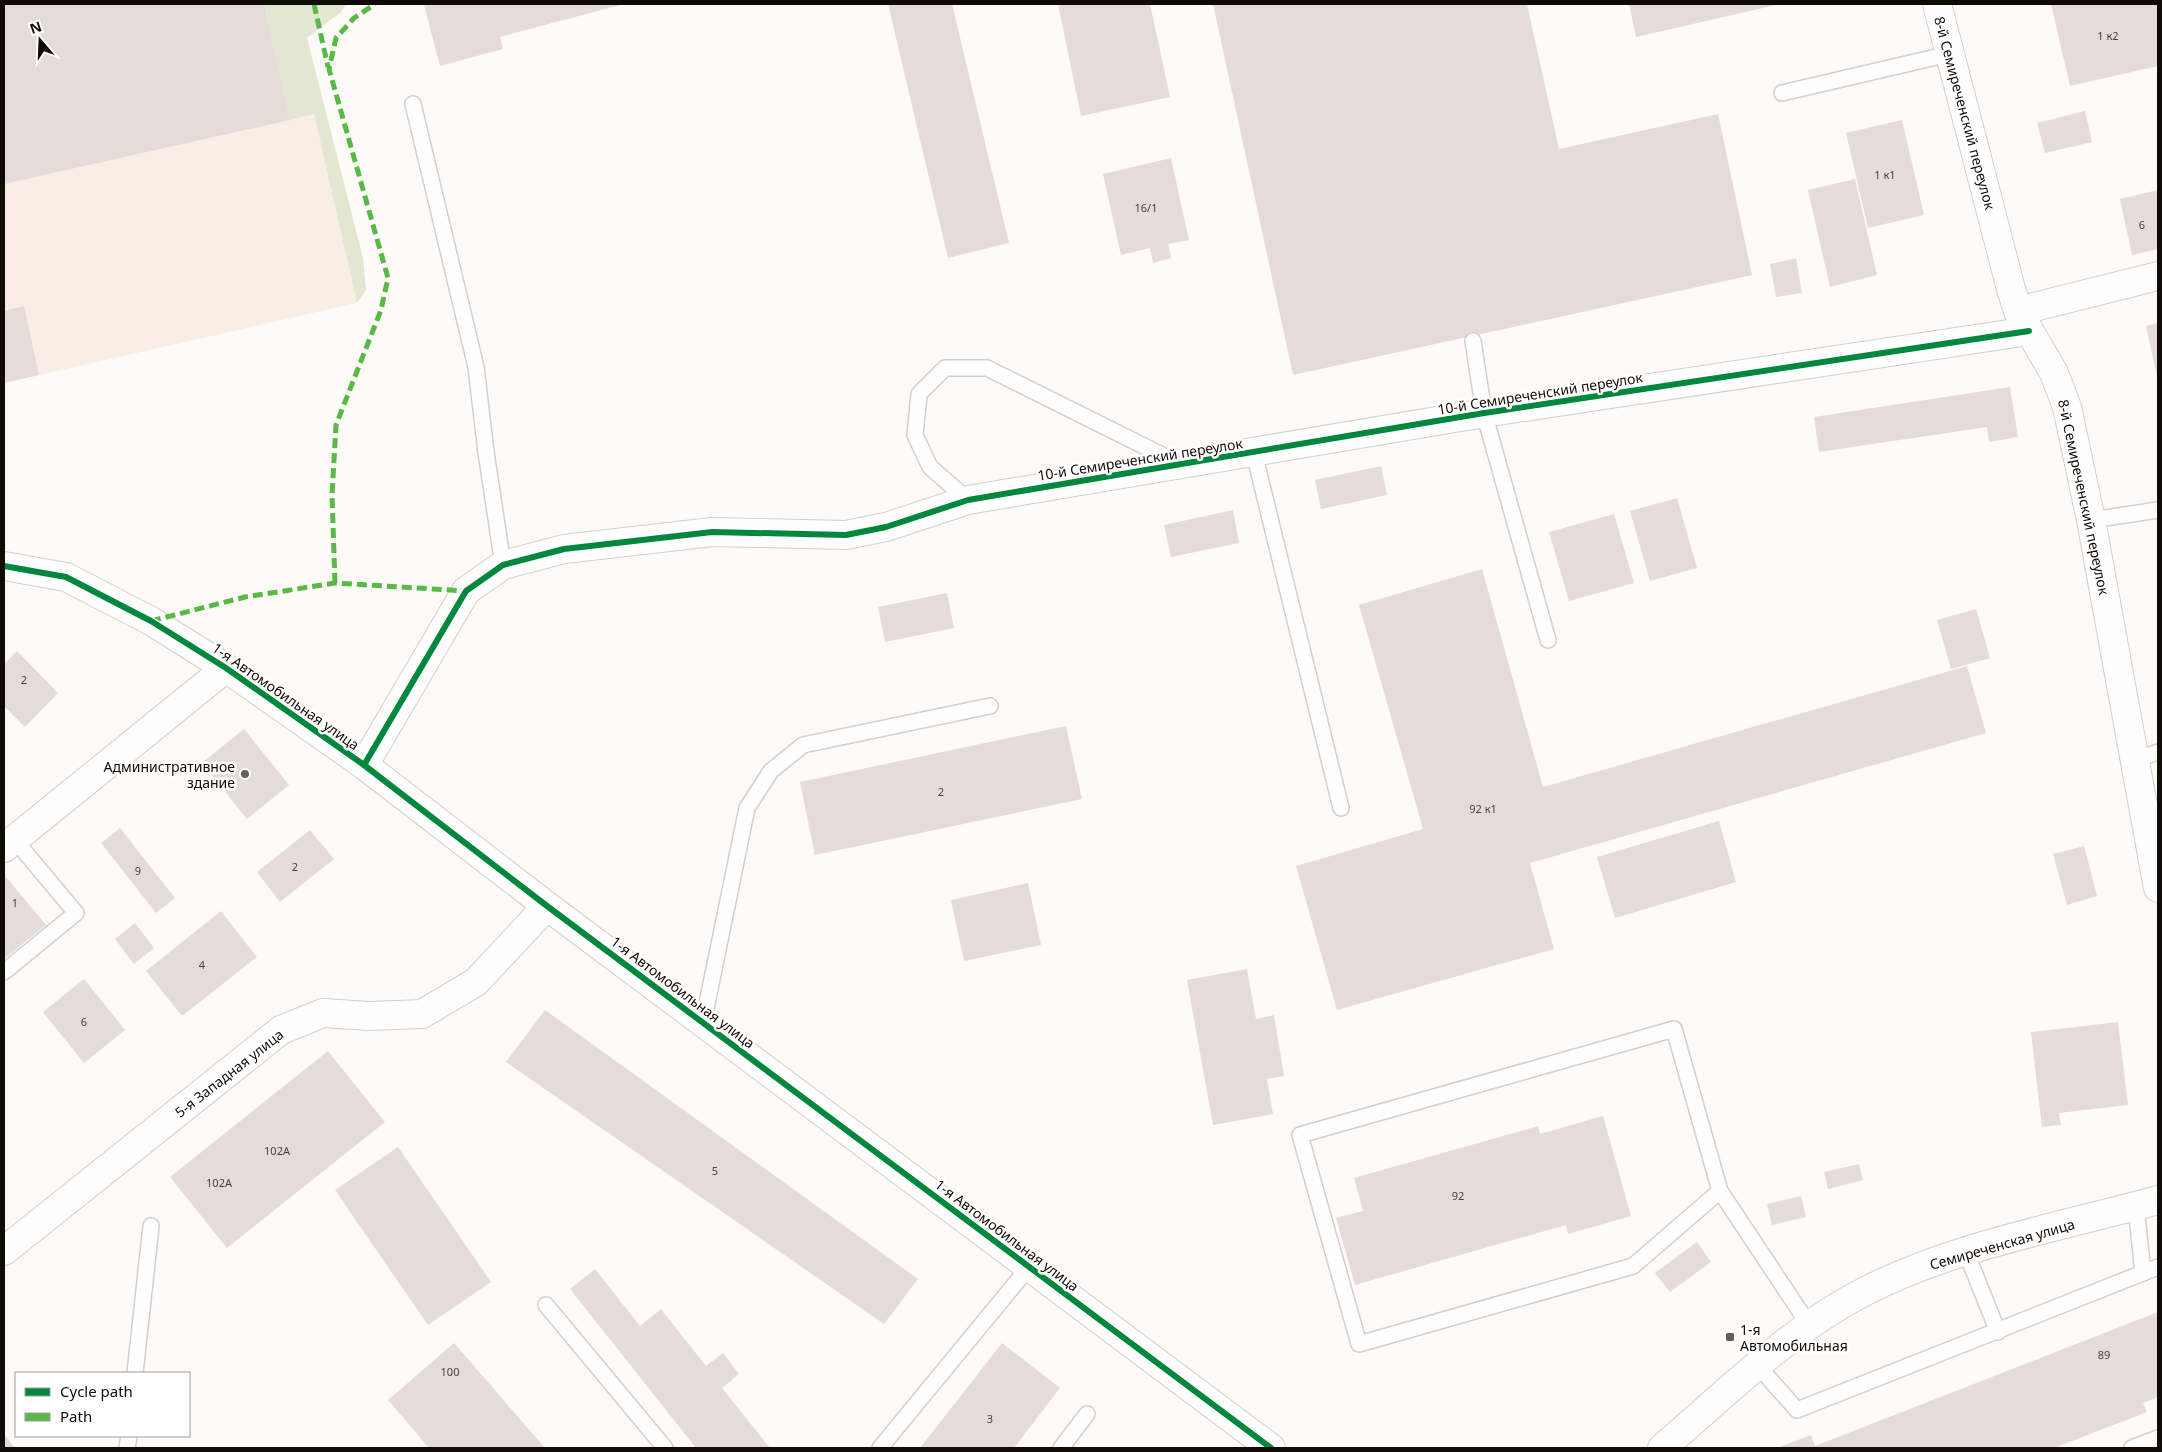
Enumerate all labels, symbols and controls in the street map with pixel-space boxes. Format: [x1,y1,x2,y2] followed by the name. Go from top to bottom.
[1930,14,2000,212] street label: 8-й Семиреченский переулок
[15,15,65,65] north arrow
[27,16,44,38] text: N
[2097,28,2119,43] house number: 1 к2
[1874,167,1896,182] house number: 1 к1
[1135,200,1157,215] house number: 16/1
[2139,217,2145,232] house number: 6
[1436,367,1644,419] street label: 10-й Семиреченский переулок
[2054,398,2114,597] street label: 8-й Семиреченский переулок
[1036,433,1244,485] street label: 10-й Семиреченский переулок
[209,638,363,754] street label: 1-я Автомобильная улица
[21,672,27,687] house number: 2
[104,757,235,792] place label: Административное здание
[239,768,251,780] marker: Административное здание
[938,784,944,799] house number: 2
[1469,801,1497,816] house number: 92 к1
[292,859,298,874] house number: 2
[135,863,141,878] house number: 9
[12,895,18,910] house number: 1
[607,932,759,1052] street label: 1-я Автомобильная улица
[199,957,206,972] house number: 4
[81,1014,87,1029] house number: 6
[171,1025,287,1121] street label: 5-я Западная улица
[264,1143,291,1158] house number: 102А
[712,1163,718,1178] house number: 5
[206,1175,233,1190] house number: 102А
[931,1175,1083,1295] street label: 1-я Автомобильная улица
[1452,1188,1464,1203] house number: 92
[1927,1214,2077,1274] street label: Семиреченская улица
[1740,1320,1848,1355] place label: 1-я Автомобильная
[1724,1331,1736,1343] marker: 1-я Автомобильная
[2098,1347,2110,1362] house number: 89
[441,1364,459,1379] house number: 100
[15,1372,190,1437] legend
[60,1381,133,1401] text: Cycle path
[60,1406,92,1426] text: Path
[987,1411,993,1426] house number: 3

